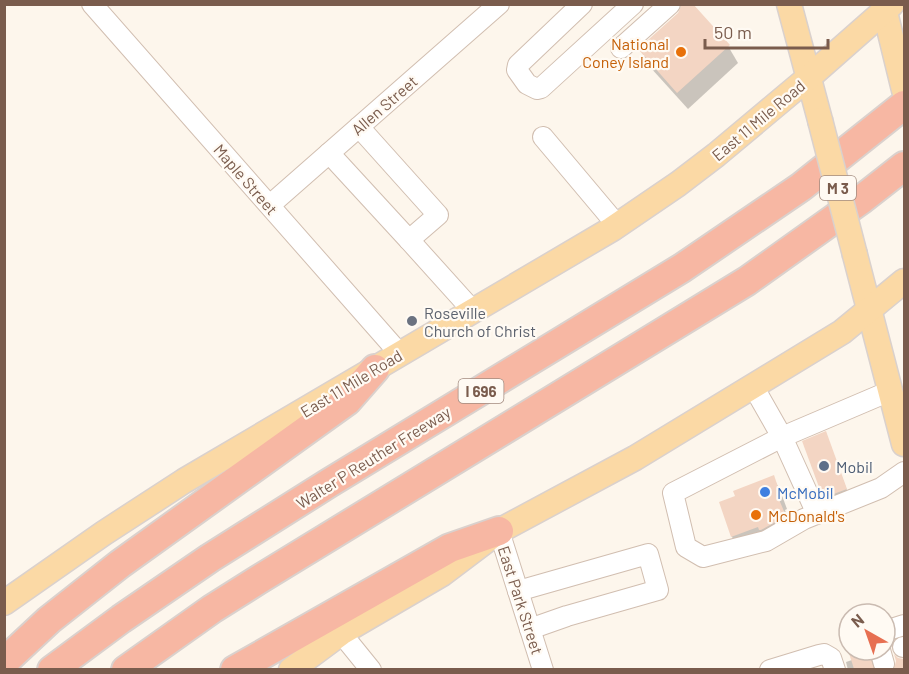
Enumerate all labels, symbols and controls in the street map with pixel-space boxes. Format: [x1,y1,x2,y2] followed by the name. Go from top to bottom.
[705,12,828,50] scale bar
[714,21,752,43] text: 50 m
[582,34,669,71] place label: National Coney Island
[674,45,688,59] marker: National Coney Island
[347,71,421,139] street label: Allen Street
[708,76,808,164] street label: East 11 Mile Road
[210,140,282,218] street label: Maple Street
[820,176,856,200] road number: M 3
[424,303,536,340] place label: Roseville Church of Christ
[405,314,419,328] marker: Roseville Church of Christ
[297,345,405,421] street label: East 11 Mile Road
[458,379,504,403] road number: I 696
[292,401,454,512] street label: Walter P Reuther Freeway
[836,457,873,476] place label: Mobil
[817,459,831,473] marker: Mobil
[777,483,833,502] place label: McMobil
[758,485,772,499] marker: McMobil
[768,506,845,525] place label: McDonald's
[749,508,763,522] marker: McDonald's
[495,543,547,657] street label: East Park Street
[837,602,897,662] north arrow
[847,609,867,631] text: N

